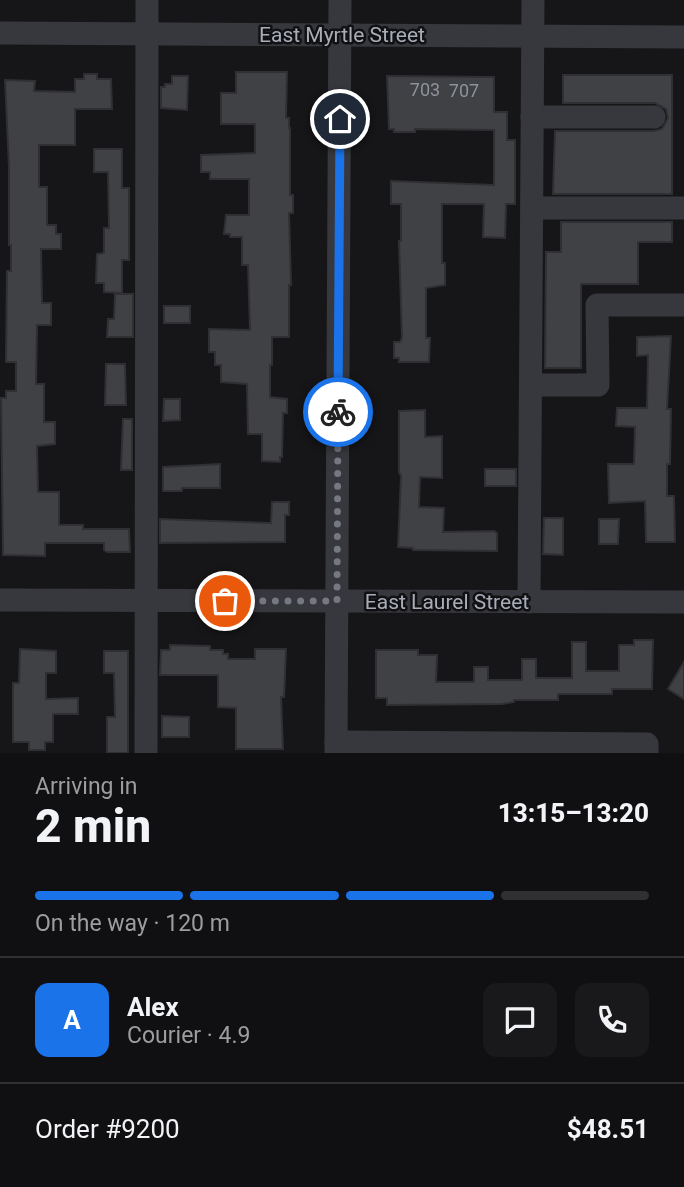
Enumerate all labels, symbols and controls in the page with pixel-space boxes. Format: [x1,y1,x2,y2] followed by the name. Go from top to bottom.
[259,23,425,47] street label: East Myrtle Street
[410,79,440,100] house number: 703
[449,80,479,101] house number: 707
[310,89,370,149] pin
[321,100,359,138] icon: home
[303,377,373,447] courier
[319,393,357,431] icon: bike
[195,571,255,631] pin
[206,582,244,620] icon: bag
[365,590,529,614] street label: East Laurel Street
[35,773,138,800] text: Arriving in
[498,798,649,828] text: 13:15–13:20
[35,799,151,853] text: 2 min
[35,910,230,937] text: On the way · 120 m
[483,983,557,1057] button: chat
[575,983,649,1057] button: phone
[127,992,179,1022] text: Alex
[63,1005,81,1035] text: A
[127,1022,250,1049] text: Courier · 4.9
[35,1114,180,1144] text: Order #9200
[567,1114,649,1144] text: $48.51

